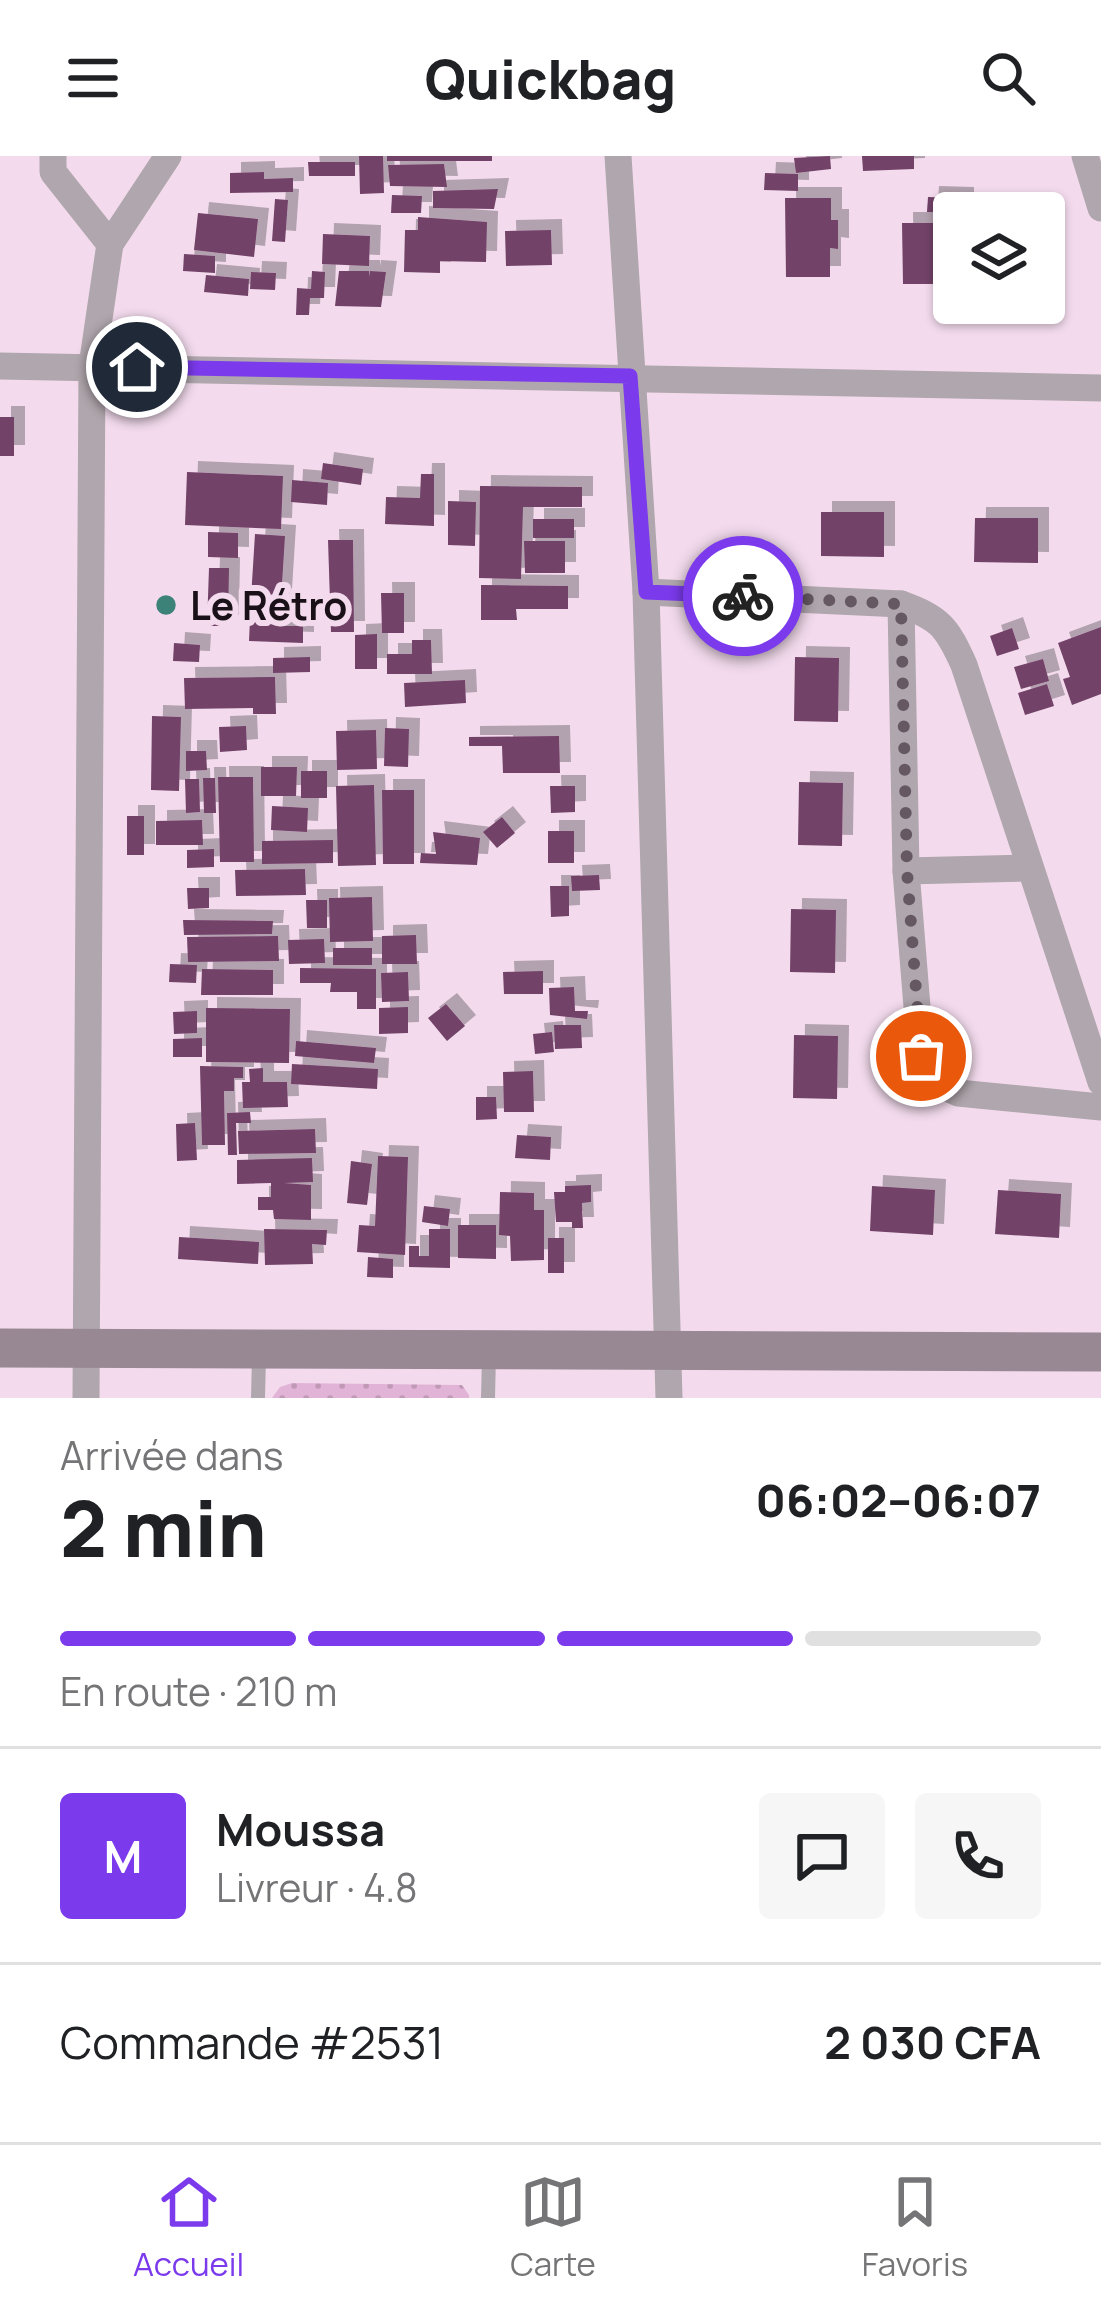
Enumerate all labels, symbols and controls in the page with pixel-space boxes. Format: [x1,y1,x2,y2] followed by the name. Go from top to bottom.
[425,41,676,115] text: Quickbag
[60,45,126,111] icon: menu
[975,45,1041,111] icon: search
[933,192,1065,324] map controls
[933,192,1065,324] button: layers
[86,316,188,418] pin
[104,334,170,400] icon: home
[683,536,803,656] courier
[710,563,776,629] icon: bike
[190,578,347,632] place label: Le Rétro
[153,592,179,618] marker: Le Rétro
[870,1005,972,1107] pin
[888,1023,954,1089] icon: bag
[60,1428,284,1482] text: Arrivée dans
[756,1469,1041,1531] text: 06:02–06:07
[60,1474,267,1580] text: 2 min
[60,1664,337,1718] text: En route · 210 m
[759,1793,885,1919] button: chat
[915,1793,1041,1919] button: phone
[216,1798,385,1860] text: Moussa
[104,1825,142,1887] text: M
[216,1860,418,1914] text: Livreur · 4.8
[60,2011,444,2073] text: Commande #2531
[824,2011,1041,2073] text: 2 030 CFA
[133,2169,244,2286] tab: Accueil
[510,2169,596,2286] tab: Carte
[862,2169,968,2286] tab: Favoris

